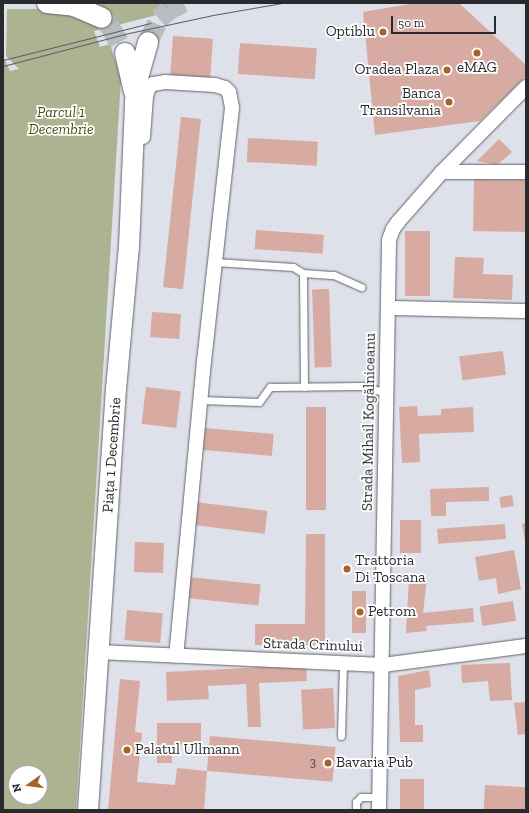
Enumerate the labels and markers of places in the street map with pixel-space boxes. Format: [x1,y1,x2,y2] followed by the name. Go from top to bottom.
[326,23,375,41] place label: Optiblu
[378,27,388,37] marker: Optiblu
[472,48,482,58] marker: eMAG
[457,59,497,77] place label: eMAG
[355,61,439,79] place label: Oradea Plaza
[442,65,452,75] marker: Oradea Plaza
[360,84,441,119] place label: Banca Transilvania
[444,97,454,107] marker: Banca Transilvania
[355,551,426,586] place label: Trattoria Di Toscana
[342,564,352,574] marker: Trattoria Di Toscana
[368,603,416,621] place label: Petrom
[355,607,365,617] marker: Petrom
[135,741,240,759] place label: Palatul Ullmann
[122,745,132,755] marker: Palatul Ullmann
[336,754,413,772] place label: Bavaria Pub
[323,758,333,768] marker: Bavaria Pub

